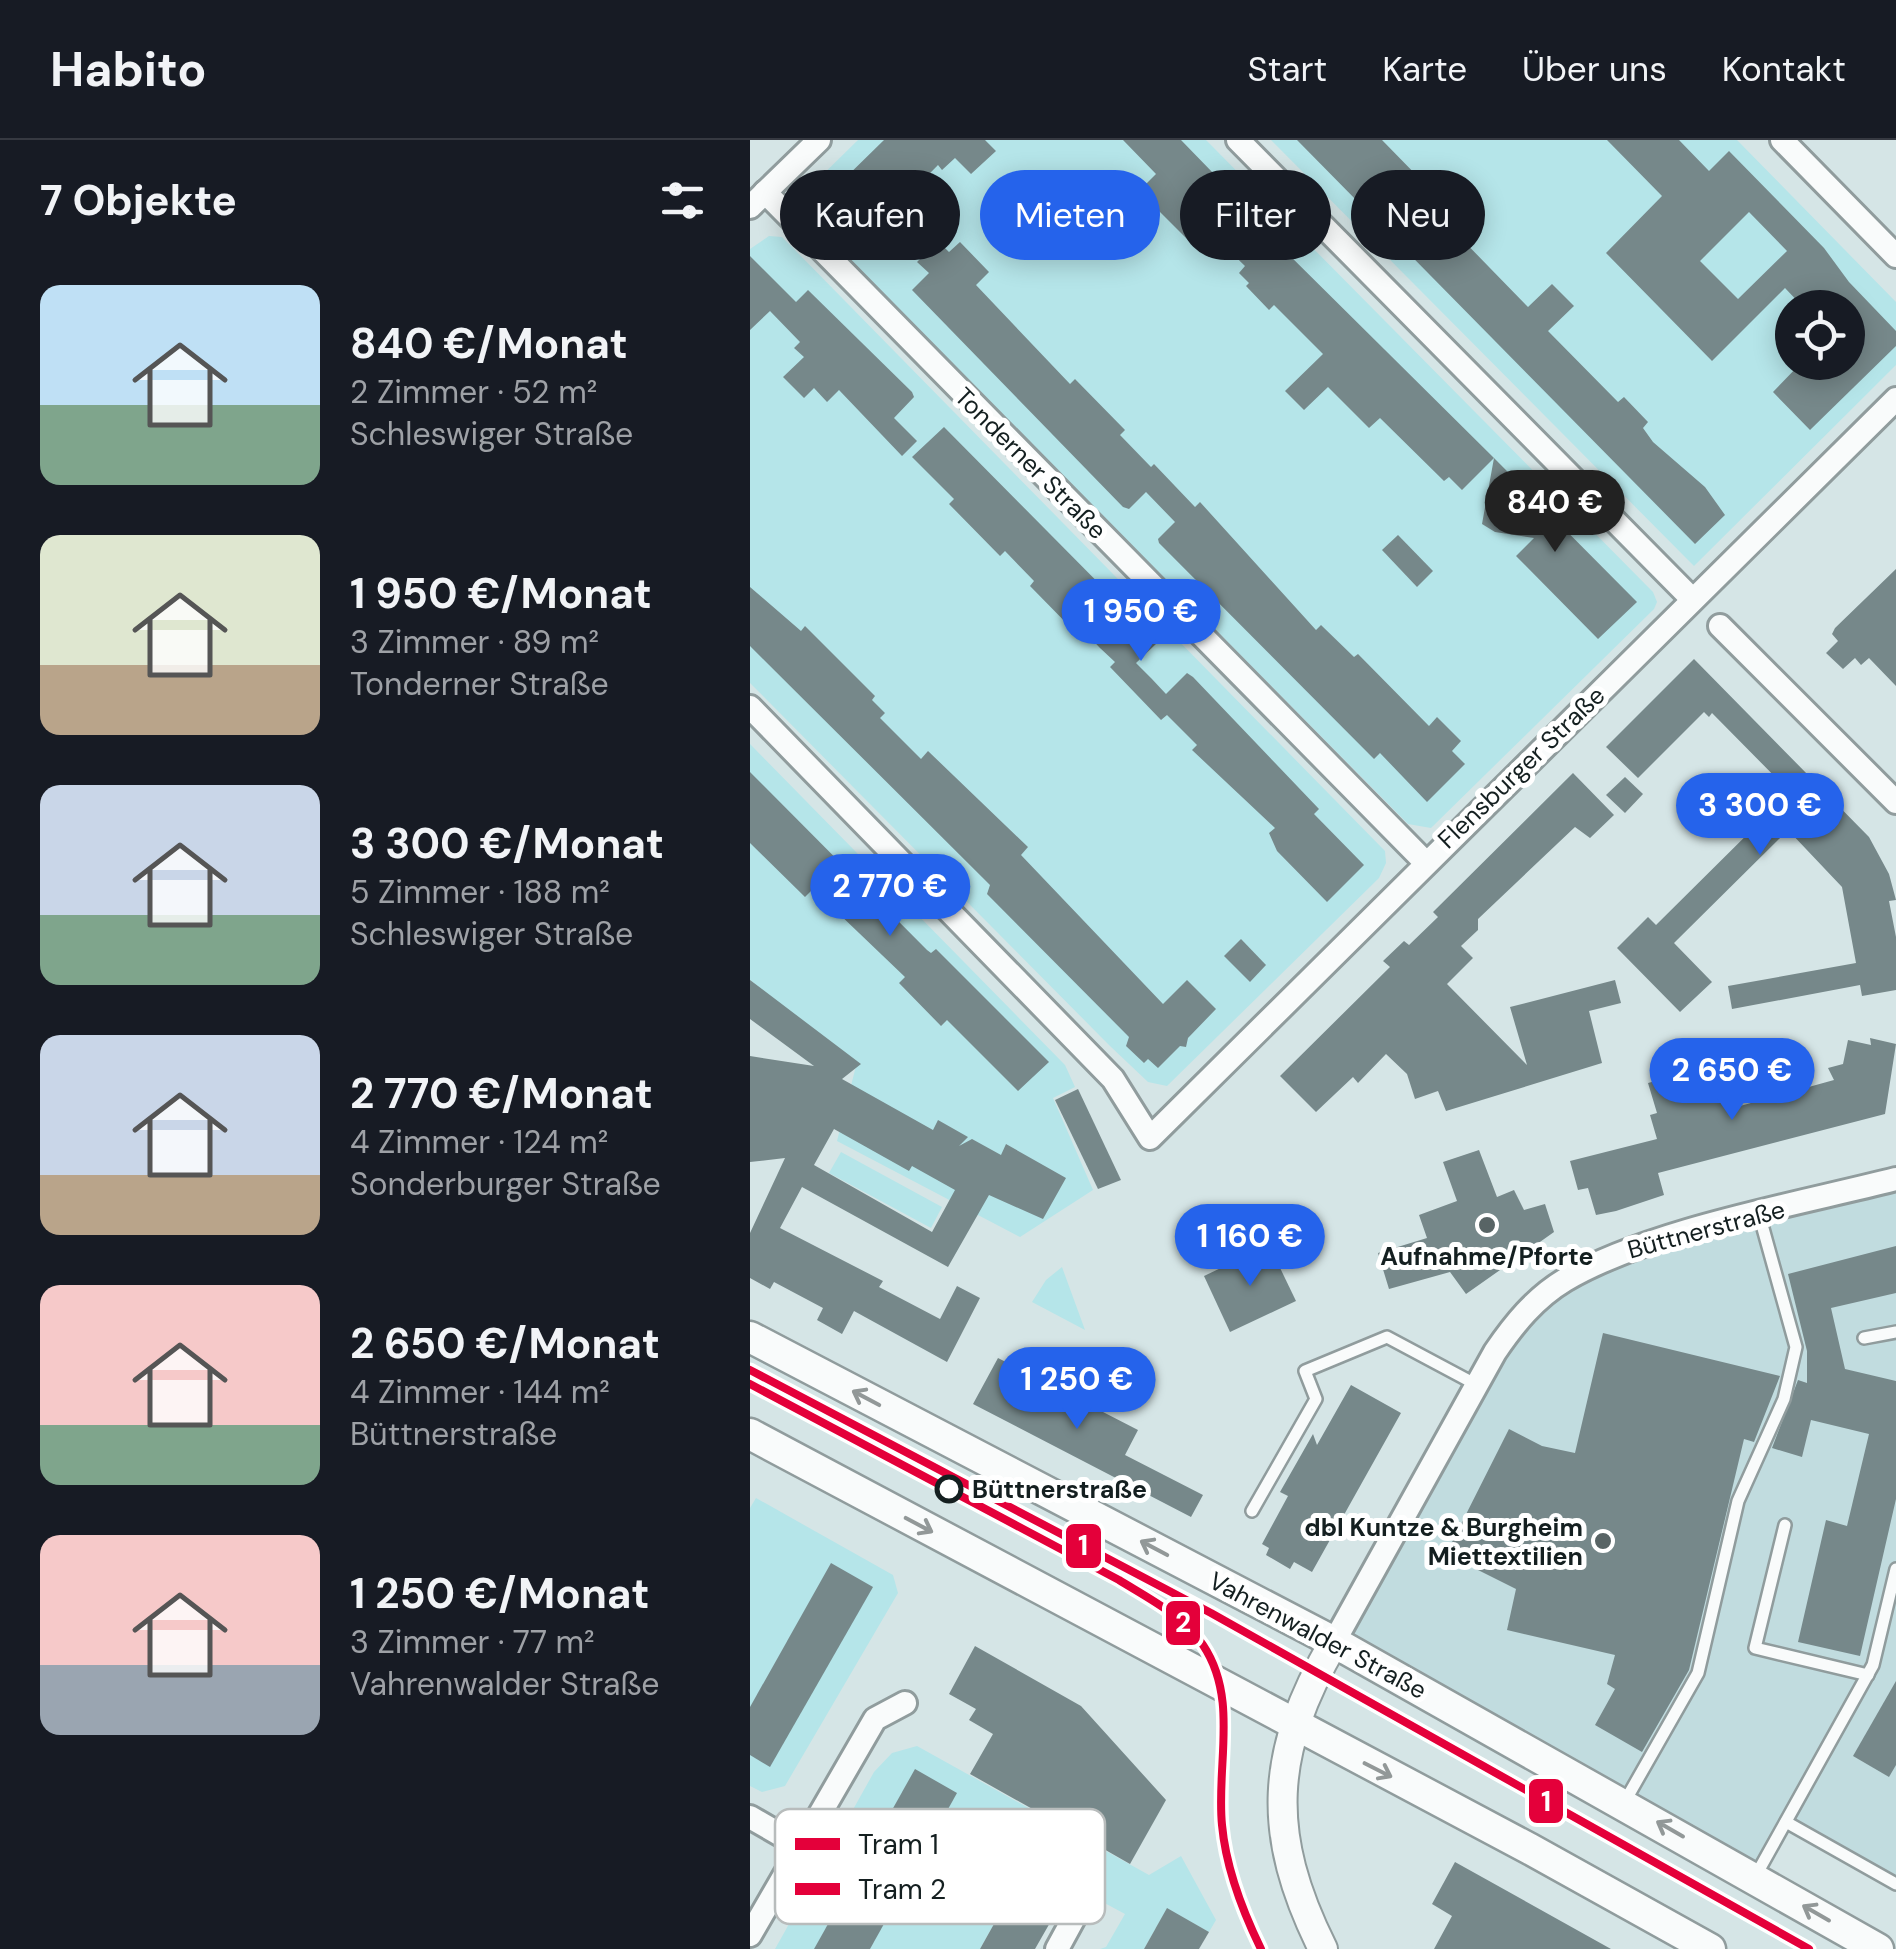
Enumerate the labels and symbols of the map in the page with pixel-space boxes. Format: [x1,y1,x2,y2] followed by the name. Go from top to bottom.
[948,380,1114,546] street label: Tonderner Straße
[1485,470,1625,555] pin: 840 €
[1049,579,1233,664] pin: 1 950 €
[1431,679,1612,856] street label: Flensburger Straße
[1668,773,1852,858] pin: 3 300 €
[798,854,982,939] pin: 2 770 €
[1640,1038,1824,1123] pin: 2 650 €
[1624,1193,1789,1266] street label: Büttnerstraße
[1158,1204,1342,1289] pin: 1 160 €
[1476,1214,1498,1236] marker: Aufnahme/Pforte
[1380,1240,1594,1273] place label: Aufnahme/Pforte
[985,1347,1169,1432] pin: 1 250 €
[851,1388,881,1407] one-way arrow
[972,1473,1147,1506] place label: Büttnerstraße
[936,1476,962,1502] marker: Büttnerstraße
[1304,1511,1583,1573] place label: dbl Kuntze & Burgheim Miettextilien
[903,1515,933,1535] one-way arrow
[1064,1522,1103,1570] line badge: 1
[1078,1527,1088,1564] text: 1
[1592,1530,1614,1552] marker: dbl Kuntze & Burgheim Miettextilien
[1140,1538,1170,1557] one-way arrow
[1203,1564,1432,1707] street label: Vahrenwalder Straße
[1164,1599,1202,1647] line badge: 2
[1175,1604,1191,1641] text: 2
[1363,1761,1393,1780] one-way arrow
[1527,1777,1565,1825] line badge: 1
[1541,1783,1551,1820] text: 1
[775,1809,1105,1924] legend
[1656,1819,1685,1839] one-way arrow
[858,1826,939,1863] text: Tram 1
[858,1871,946,1908] text: Tram 2
[1802,1903,1832,1923] one-way arrow

